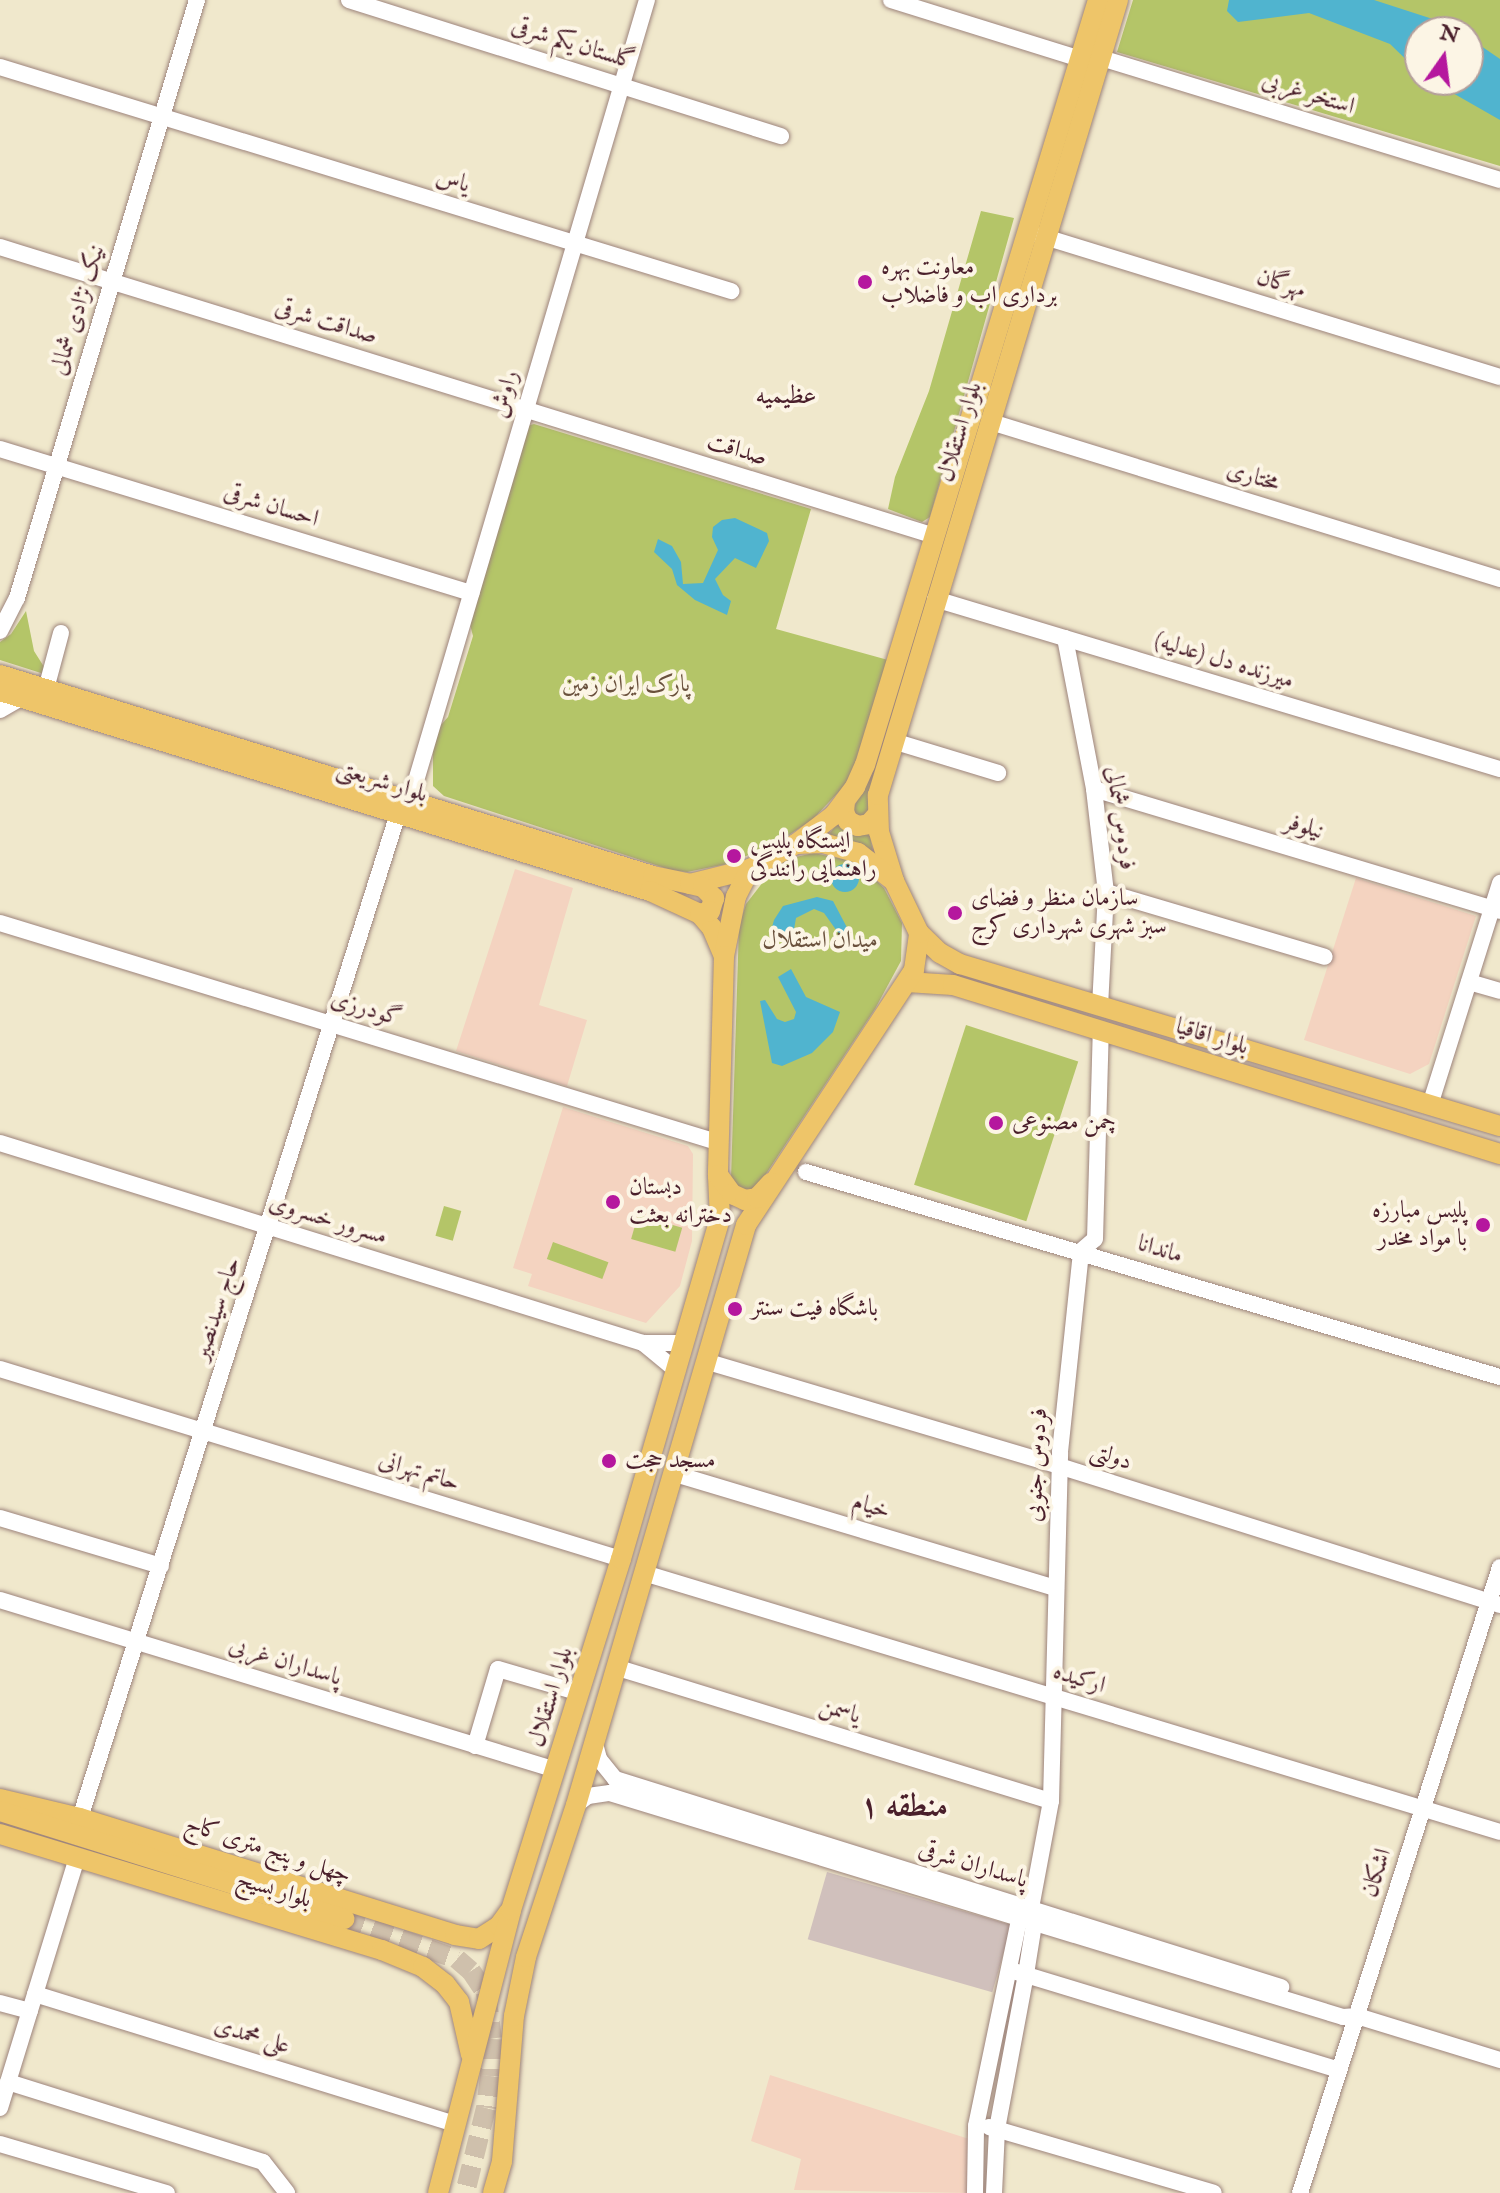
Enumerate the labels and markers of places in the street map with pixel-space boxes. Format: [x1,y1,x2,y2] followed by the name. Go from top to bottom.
[881,254,1057,310] place label: معاونت بهره برداری اب و فاضلاب
[856,273,874,291] marker: معاونت بهره برداری اب و فاضلاب
[750,828,877,884] place label: ایستگاه پلیس راهنمایی رانندگی
[725,847,743,865] marker: ایستگاه پلیس راهنمایی رانندگی
[971,885,1167,941] place label: سازمان منظر و فضای سبز شهری شهرداری کرج
[946,904,964,922] marker: سازمان منظر و فضای سبز شهری شهرداری کرج
[1012,1109,1116,1137] place label: چمن مصنوعی
[987,1114,1005,1132] marker: چمن مصنوعی
[629,1174,732,1230] place label: دبستان دخترانه بعثت
[604,1193,622,1211] marker: دبستان دخترانه بعثت
[1372,1197,1467,1253] place label: پلیس مبارزه با مواد مخدر
[1474,1216,1492,1234] marker: پلیس مبارزه با مواد مخدر
[751,1295,878,1323] place label: باشگاه فیت سنتر
[726,1300,744,1318] marker: باشگاه فیت سنتر
[625,1447,716,1475] place label: مسجد حجت
[600,1452,618,1470] marker: مسجد حجت

